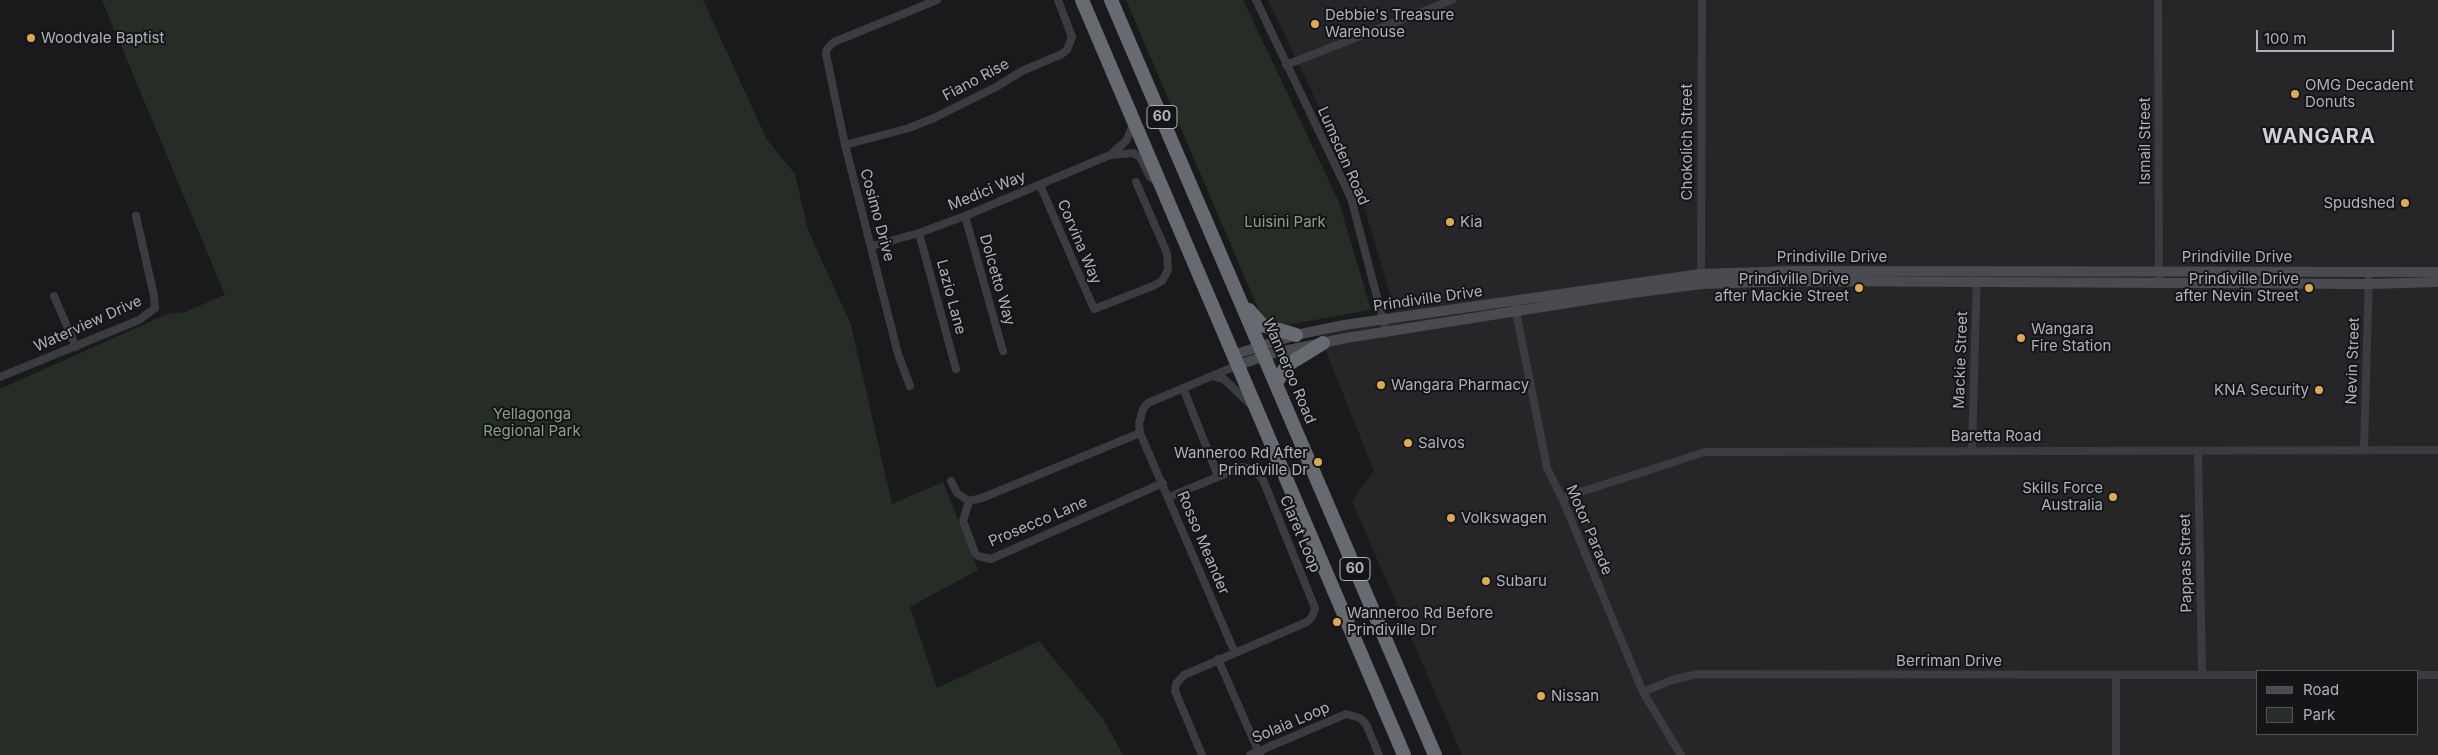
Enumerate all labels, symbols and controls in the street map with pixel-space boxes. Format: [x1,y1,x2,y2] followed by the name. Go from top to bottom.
[1325,6,1454,41] place label: Debbie's Treasure Warehouse
[1309,18,1321,30] marker: Debbie's Treasure Warehouse
[2258,20,2396,52] scale bar
[41,29,164,47] place label: Woodvale Baptist
[2264,29,2306,48] text: 100 m
[25,32,37,44] marker: Woodvale Baptist
[940,55,1012,105] street label: Fiano Rise
[2305,76,2414,111] place label: OMG Decadent Donuts
[1678,84,1696,200] street label: Chokolich Street
[2289,88,2301,100] marker: OMG Decadent Donuts
[2136,97,2154,185] street label: Ismail Street
[1313,104,1373,208] street label: Lumsden Road
[1147,105,1177,128] road number: 60
[2261,125,2377,149] district label: WANGARA
[856,167,898,263] street label: Cosimo Drive
[946,167,1028,215] street label: Medici Way
[2323,194,2395,212] place label: Spudshed
[1053,197,1105,287] street label: Corvina Way
[2399,197,2411,209] marker: Spudshed
[1244,213,1326,231] park label: Luisini Park
[1460,213,1482,231] place label: Kia
[1444,216,1456,228] marker: Kia
[975,232,1019,328] street label: Dolcetto Way
[1777,248,1887,266] street label: Prindiville Drive
[2182,248,2292,266] street label: Prindiville Drive
[932,258,970,336] street label: Lazio Lane
[1714,270,1849,305] place label: Prindiville Drive after Mackie Street
[2175,270,2299,305] place label: Prindiville Drive after Nevin Street
[1372,282,1484,316] street label: Prindiville Drive
[1853,282,1865,294] marker: Prindiville Drive after Mackie Street
[2303,282,2315,294] marker: Prindiville Drive after Nevin Street
[31,292,145,356] street label: Waterview Drive
[1950,311,1972,409] street label: Mackie Street
[1259,316,1319,426] street label: Wanneroo Road
[2342,317,2364,405] street label: Nevin Street
[2031,320,2111,355] place label: Wangara Fire Station
[2015,332,2027,344] marker: Wangara Fire Station
[1391,376,1529,394] place label: Wangara Pharmacy
[1375,379,1387,391] marker: Wangara Pharmacy
[2214,381,2309,399] place label: KNA Security
[2313,384,2325,396] marker: KNA Security
[483,405,581,440] park label: Yellagonga Regional Park
[1951,427,2041,445] street label: Baretta Road
[1418,434,1465,452] place label: Salvos
[1402,437,1414,449] marker: Salvos
[1174,444,1308,479] place label: Wanneroo Rd After Prindiville Dr
[1312,456,1324,468] marker: Wanneroo Rd After Prindiville Dr
[2022,479,2103,514] place label: Skills Force Australia
[1562,482,1616,578] street label: Motor Parade
[1173,488,1233,598] street label: Rosso Meander
[2107,491,2119,503] marker: Skills Force Australia
[986,493,1090,551] street label: Prosecco Lane
[1276,493,1324,575] street label: Claret Loop
[1461,509,1547,527] place label: Volkswagen
[1445,512,1457,524] marker: Volkswagen
[2176,513,2196,613] street label: Pappas Street
[1340,558,1370,580] road number: 60
[1496,572,1547,590] place label: Subaru
[1480,575,1492,587] marker: Subaru
[1347,604,1493,639] place label: Wanneroo Rd Before Prindiville Dr
[1331,616,1343,628] marker: Wanneroo Rd Before Prindiville Dr
[1896,652,2002,670] street label: Berriman Drive
[2256,670,2418,735] legend
[2303,680,2339,699] text: Road
[1551,687,1599,705] place label: Nissan
[1535,690,1547,702] marker: Nissan
[1249,699,1333,747] street label: Solaia Loop
[2303,705,2335,724] text: Park

